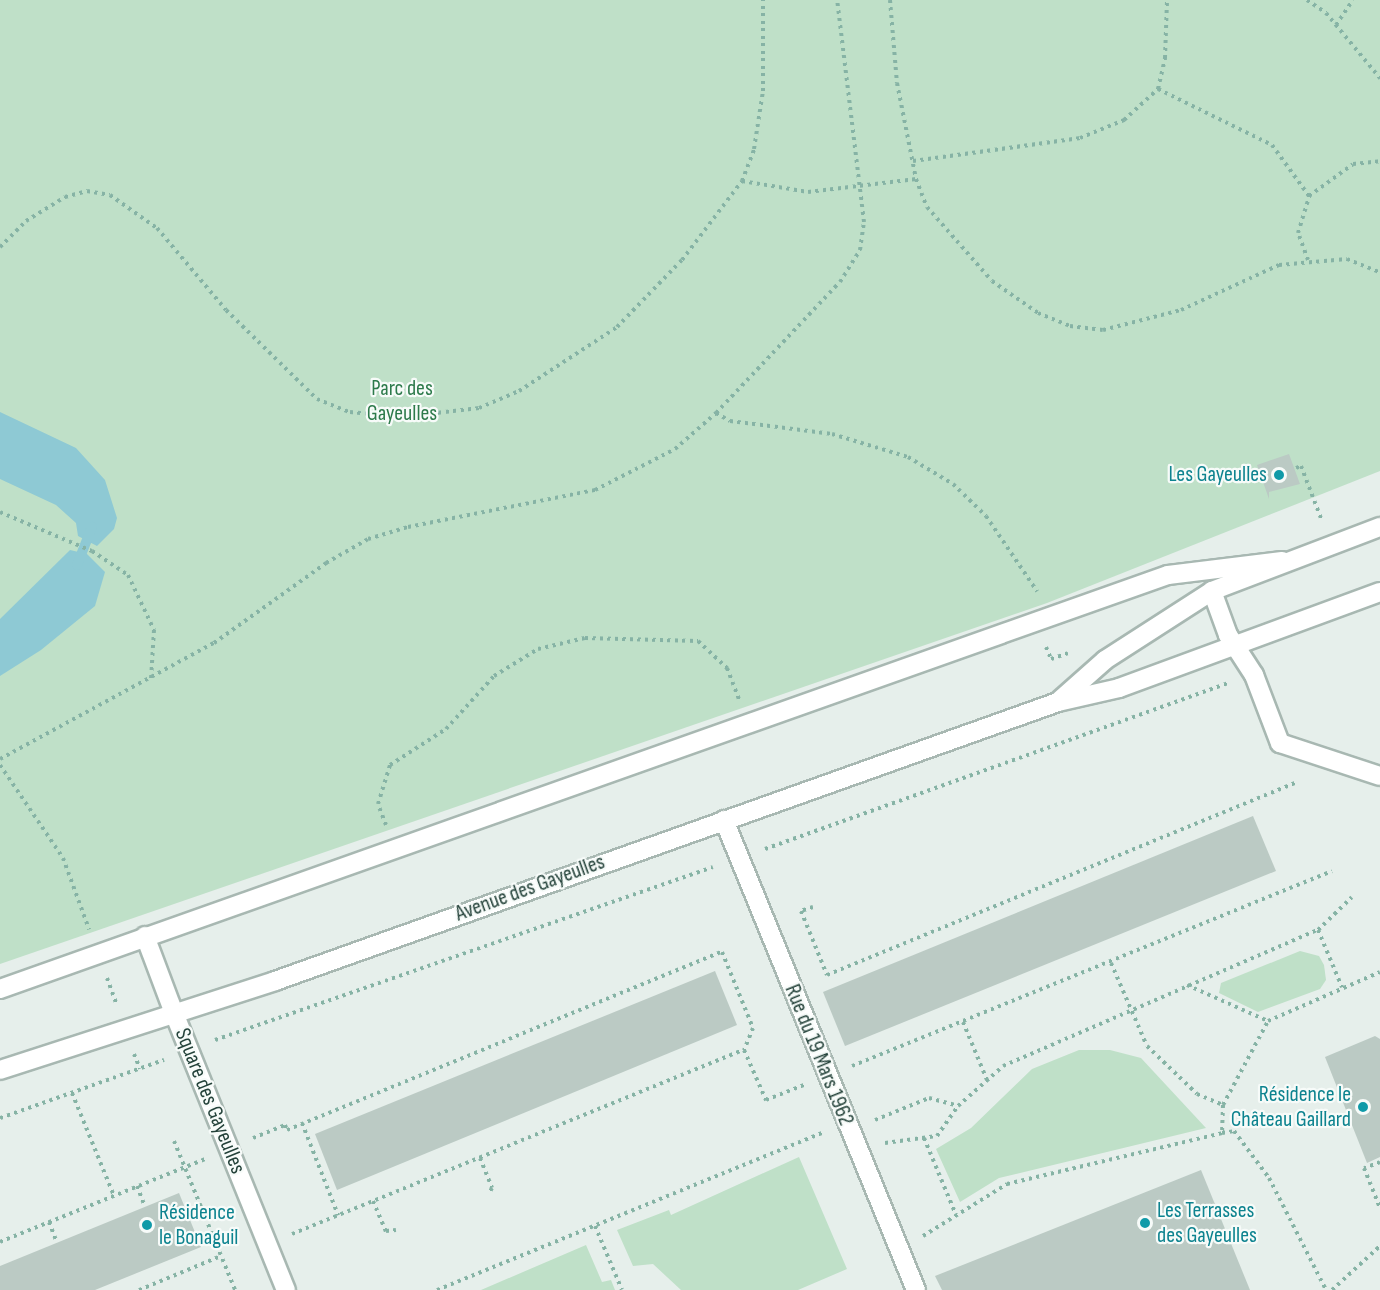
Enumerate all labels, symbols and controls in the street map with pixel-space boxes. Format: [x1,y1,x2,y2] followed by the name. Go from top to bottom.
[367,375,437,427] park label: Parc des Gayeulles
[1168,462,1267,488] place label: Les Gayeulles
[1272,468,1286,482] marker: Les Gayeulles
[452,849,608,927] street label: Avenue des Gayeulles
[779,981,859,1129] street label: Rue du 19 Mars 1962
[169,1024,251,1178] street label: Square des Gayeulles
[1231,1081,1351,1132] place label: Résidence le Château Gaillard
[1356,1100,1370,1114] marker: Résidence le Château Gaillard
[1157,1197,1257,1248] place label: Les Terrasses des Gayeulles
[159,1199,238,1250] place label: Résidence le Bonaguil
[1138,1216,1152,1230] marker: Les Terrasses des Gayeulles
[140,1218,154,1232] marker: Résidence le Bonaguil

